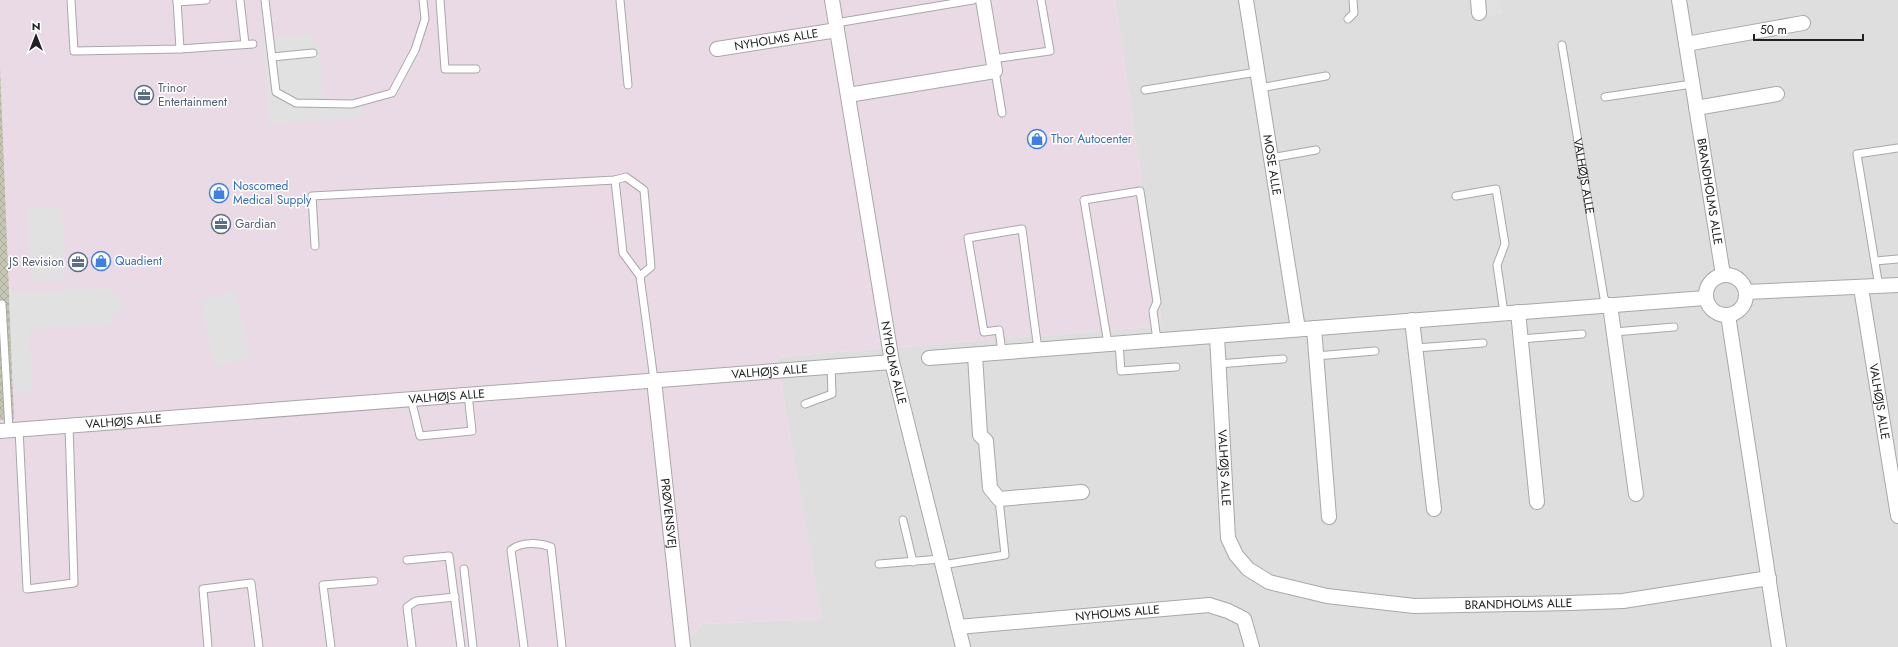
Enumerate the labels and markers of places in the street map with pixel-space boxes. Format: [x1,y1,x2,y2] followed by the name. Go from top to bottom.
[158,79,227,111] place label: Trinor Entertainment
[133,84,155,106] office icon: Trinor Entertainment
[1026,128,1048,150] shop icon: Thor Autocenter
[1051,130,1133,148] place label: Thor Autocenter
[233,177,312,209] place label: Noscomed Medical Supply
[208,182,230,204] shop icon: Noscomed Medical Supply
[210,213,232,235] office icon: Gardian
[235,215,276,233] place label: Gardian
[90,250,112,272] shop icon: Quadient
[67,251,89,273] office icon: JS Revision
[115,252,162,270] place label: Quadient
[7,253,64,271] place label: JS Revision

